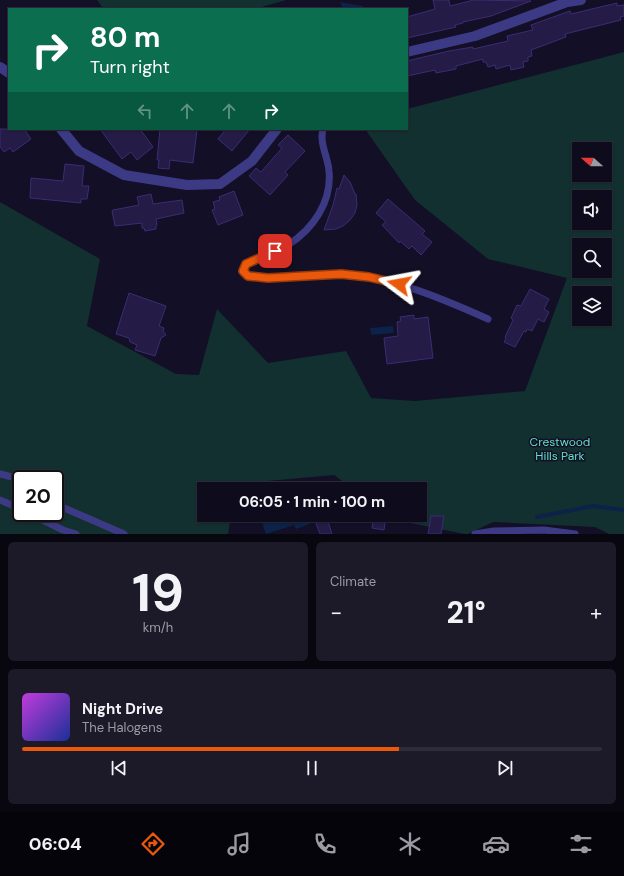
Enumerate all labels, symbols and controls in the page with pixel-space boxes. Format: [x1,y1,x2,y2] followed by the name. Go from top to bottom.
[90,19,160,56] text: 80 m
[24,24,76,76] icon: right
[90,55,170,79] text: Turn right
[134,100,156,122] icon: left
[176,100,198,122] icon: ahead
[218,100,240,122] icon: ahead
[260,100,282,122] icon: right
[572,142,612,182] north arrow
[572,142,612,326] map controls
[572,190,612,230] button: sound
[258,234,292,268] pin
[572,238,612,278] button: search
[264,240,286,262] icon: arrive
[378,263,420,305] position arrow
[572,286,612,326] button: layers
[530,434,590,464] park label: Crestwood Hills Park
[12,470,64,522] speed limit sign: 20
[239,492,385,512] text: 06:05 · 1 min · 100 m
[132,559,184,627] text: 19
[330,573,376,590] text: Climate
[446,593,486,632] text: 21°
[330,598,342,627] text: −
[590,598,602,627] text: +
[143,619,173,636] text: km/h
[82,699,163,719] text: Night Drive
[82,719,162,736] text: The Halogens
[108,757,130,779] icon: previous
[301,757,323,779] icon: pause
[494,757,516,779] icon: next
[139,830,167,858] icon: directions
[225,830,253,858] icon: music
[311,830,339,858] icon: phone
[396,830,424,858] icon: climate
[482,830,510,858] icon: car
[567,830,595,858] icon: filters
[29,832,82,856] text: 06:04

